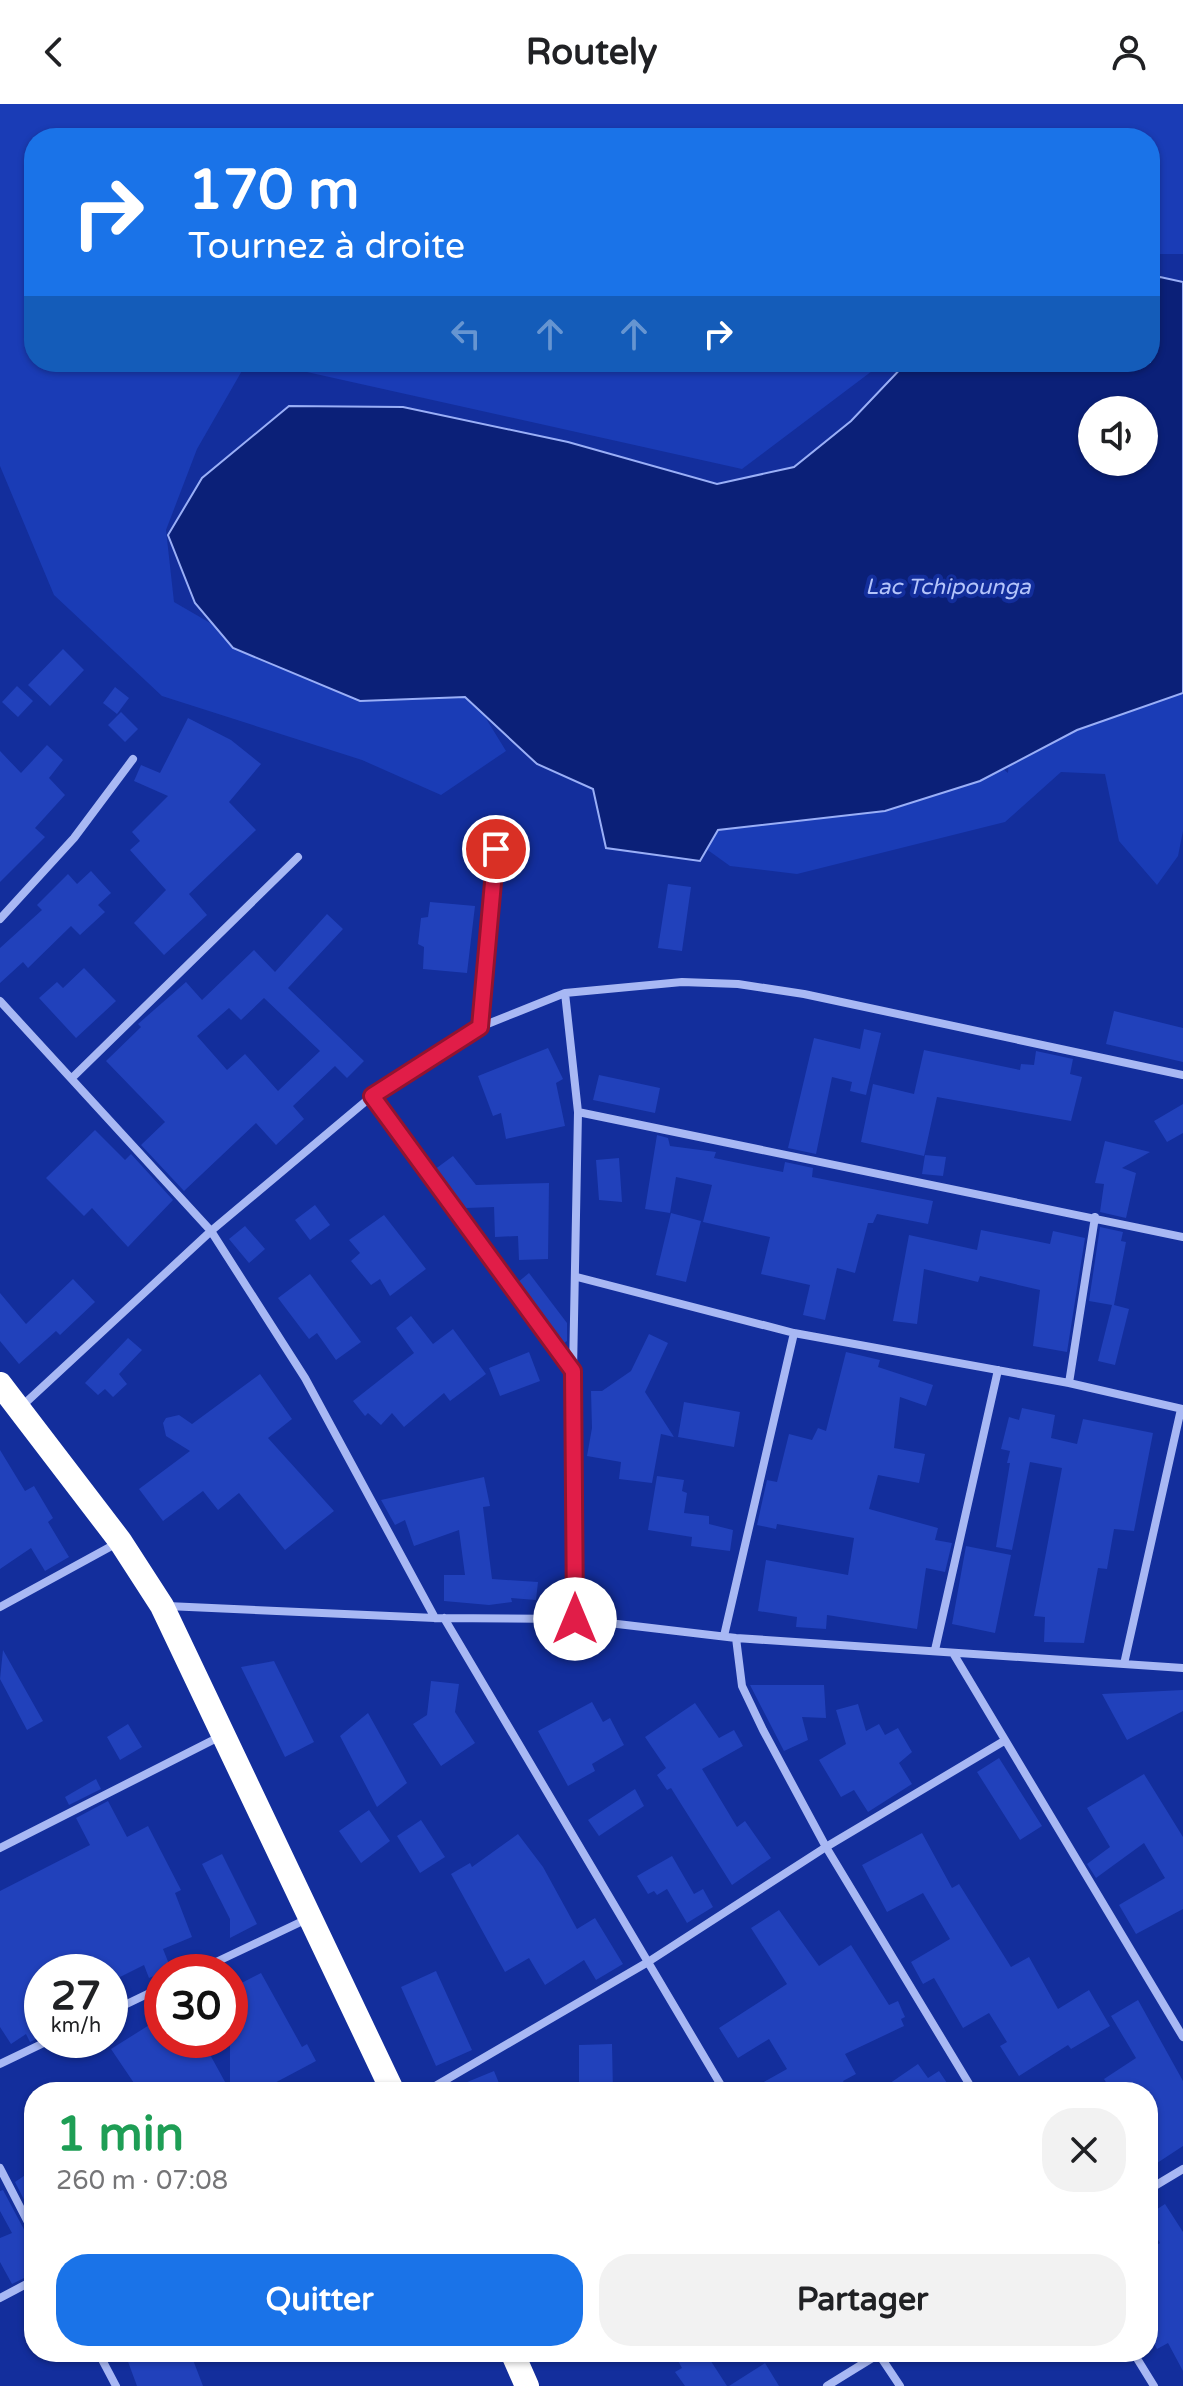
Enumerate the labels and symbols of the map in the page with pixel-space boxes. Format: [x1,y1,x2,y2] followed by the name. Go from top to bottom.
[865,574,1031,600] water label: Lac Tchipounga
[462,815,530,883] pin
[533,1577,617,1661] position arrow
[144,1954,248,2058] speed limit sign: 30

